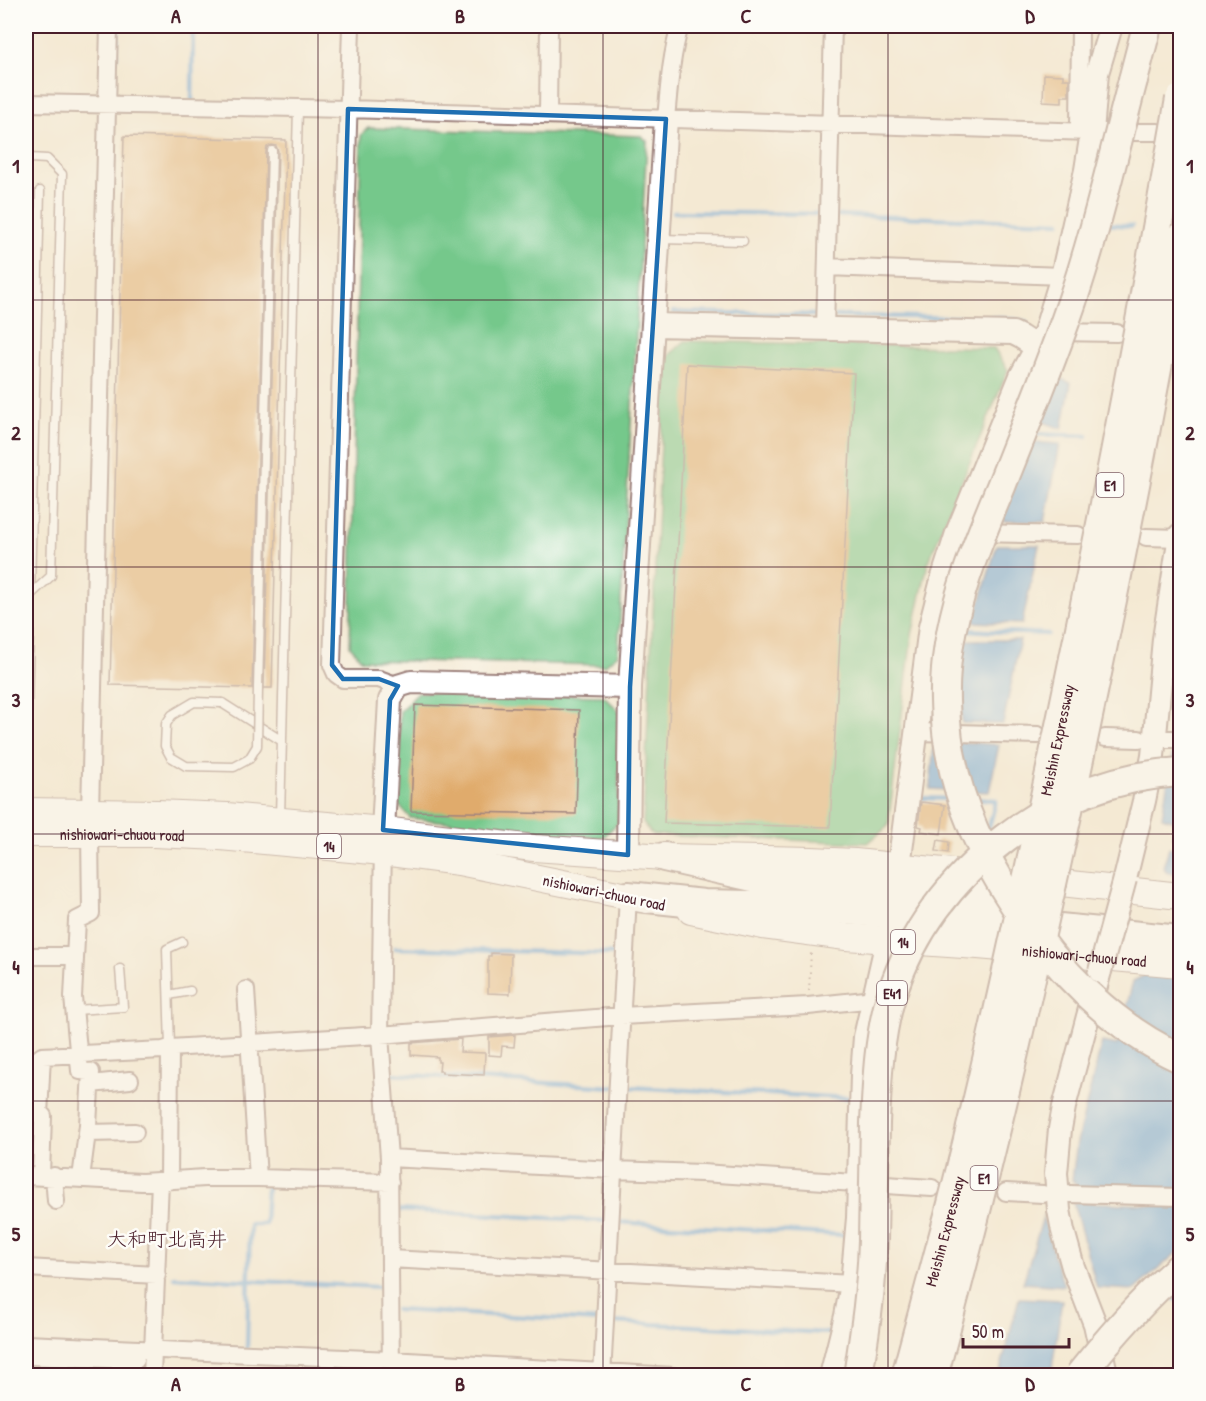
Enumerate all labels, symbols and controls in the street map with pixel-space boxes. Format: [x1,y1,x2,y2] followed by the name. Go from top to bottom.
[171,2,181,29] text: A
[455,2,465,29] text: B
[741,2,752,29] text: C
[1025,2,1035,29] text: D
[12,152,20,179] text: 1
[1186,152,1194,179] text: 1
[11,419,21,446] text: 2
[1185,419,1195,446] text: 2
[1096,473,1124,497] road number: E1
[1034,682,1079,798] street label: Meishin Expressway
[12,686,21,713] text: 3
[1186,686,1195,713] text: 3
[60,823,185,846] street label: nishiowari-chuou road
[317,834,341,858] road number: 14
[541,868,667,916] street label: nishiowari-chuou road
[891,930,915,954] road number: 14
[1021,939,1147,972] street label: nishiowari-chuou road
[12,953,20,980] text: 4
[1186,953,1194,980] text: 4
[877,981,907,1005] road number: E41
[970,1166,998,1190] road number: E1
[919,1173,970,1289] street label: Meishin Expressway
[12,1220,21,1247] text: 5
[1186,1220,1195,1247] text: 5
[107,1225,227,1252] district label: 大和町北高井
[963,1311,1070,1349] scale bar
[972,1319,1004,1344] text: 50 m
[171,1370,181,1397] text: A
[455,1370,465,1397] text: B
[741,1370,752,1397] text: C
[1025,1370,1035,1397] text: D

